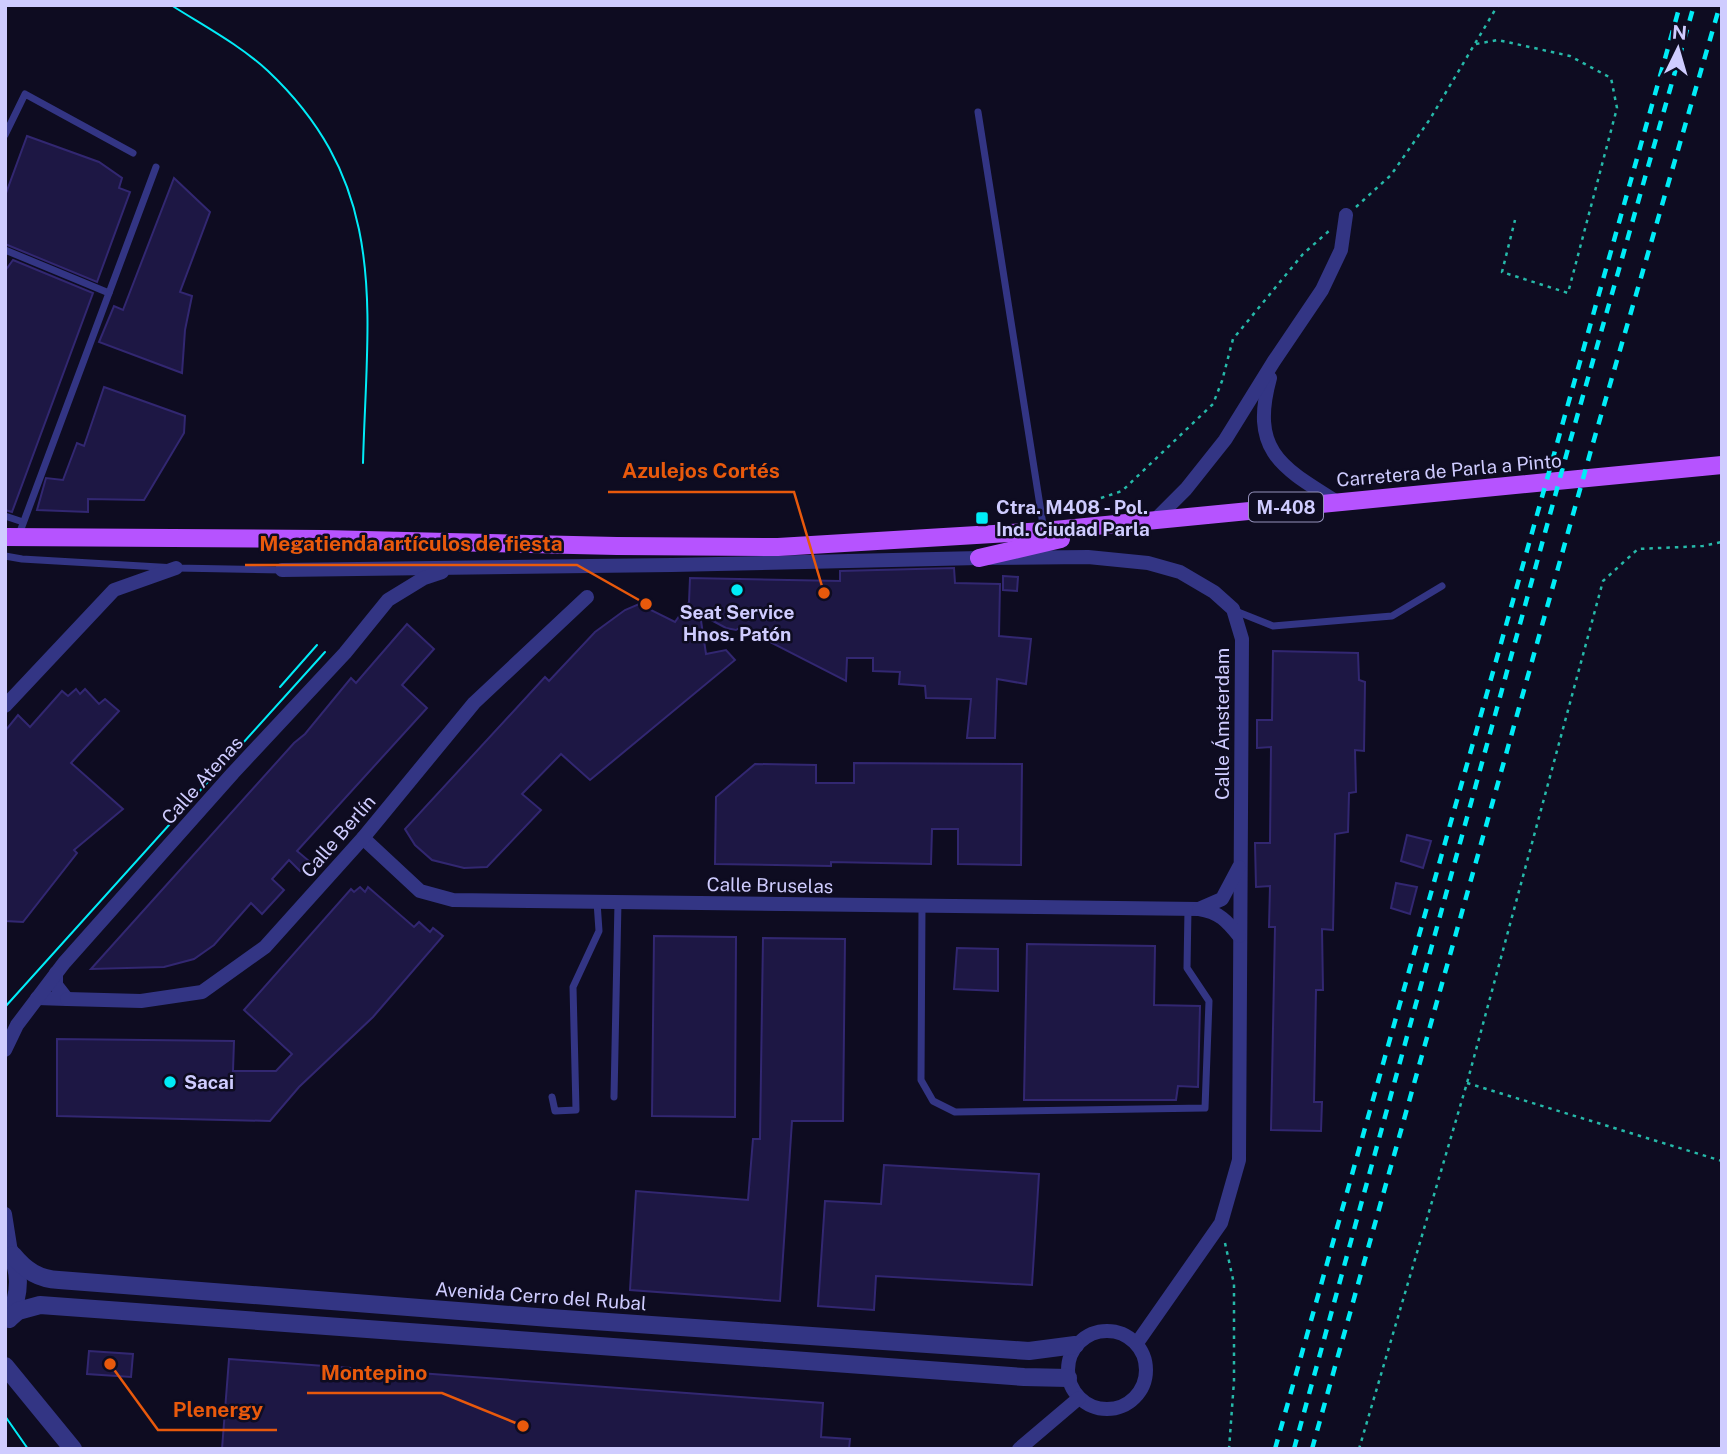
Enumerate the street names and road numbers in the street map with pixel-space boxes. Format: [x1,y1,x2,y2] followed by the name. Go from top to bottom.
[1335,449,1563,491] street label: Carretera de Parla a Pinto
[1249,492,1323,522] road number: M-408
[1211,648,1233,800] street label: Calle Ámsterdam
[157,731,247,829] street label: Calle Atenas
[296,790,380,882] street label: Calle Berlín
[706,873,834,897] street label: Calle Bruselas
[435,1278,647,1314] street label: Avenida Cerro del Rubal

